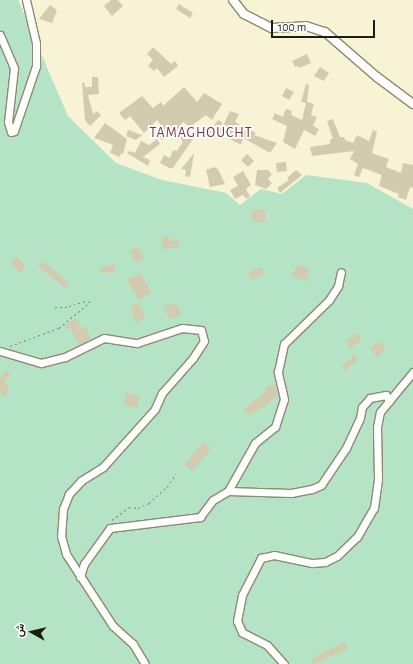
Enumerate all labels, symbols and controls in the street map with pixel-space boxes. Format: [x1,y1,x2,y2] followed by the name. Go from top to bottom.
[273,12,377,38] scale bar
[278,21,306,33] text: 100 m
[149,125,253,141] district label: TAMAGHOUCHT
[12,612,52,652] north arrow
[13,623,26,638] text: ش

